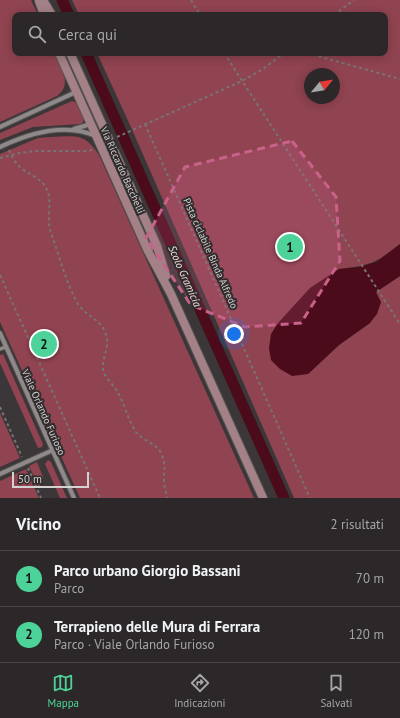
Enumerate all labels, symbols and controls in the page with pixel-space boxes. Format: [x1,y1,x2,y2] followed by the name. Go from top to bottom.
[12,12,388,56] search box
[26,23,48,45] icon: search
[58,25,117,44] text: Cerca qui
[304,68,340,104] north arrow
[97,124,148,216] street label: Via Riccardo Bacchelli
[180,196,241,311] street label: Pista ciclabile Binda Alfredo
[277,232,303,262] pin: 1
[165,243,205,310] water label: Scolo Gramicia
[224,324,244,344] your location
[31,329,57,359] pin: 2
[18,366,68,457] street label: Viale Orlando Furioso
[12,470,89,489] scale bar
[18,472,42,486] text: 50 m
[16,513,61,535] text: Vicino
[331,516,384,533] text: 2 risultati
[54,561,241,580] text: Parco urbano Giorgio Bassani
[25,570,33,587] text: 1
[356,570,384,587] text: 70 m
[54,580,84,597] text: Parco
[54,617,260,636] text: Terrapieno delle Mura di Ferrara
[25,626,33,643] text: 2
[349,626,384,643] text: 120 m
[54,636,215,653] text: Parco · Viale Orlando Furioso
[48,672,79,710] tab: Mappa
[174,672,225,710] tab: Indicazioni
[320,672,352,710] tab: Salvati

